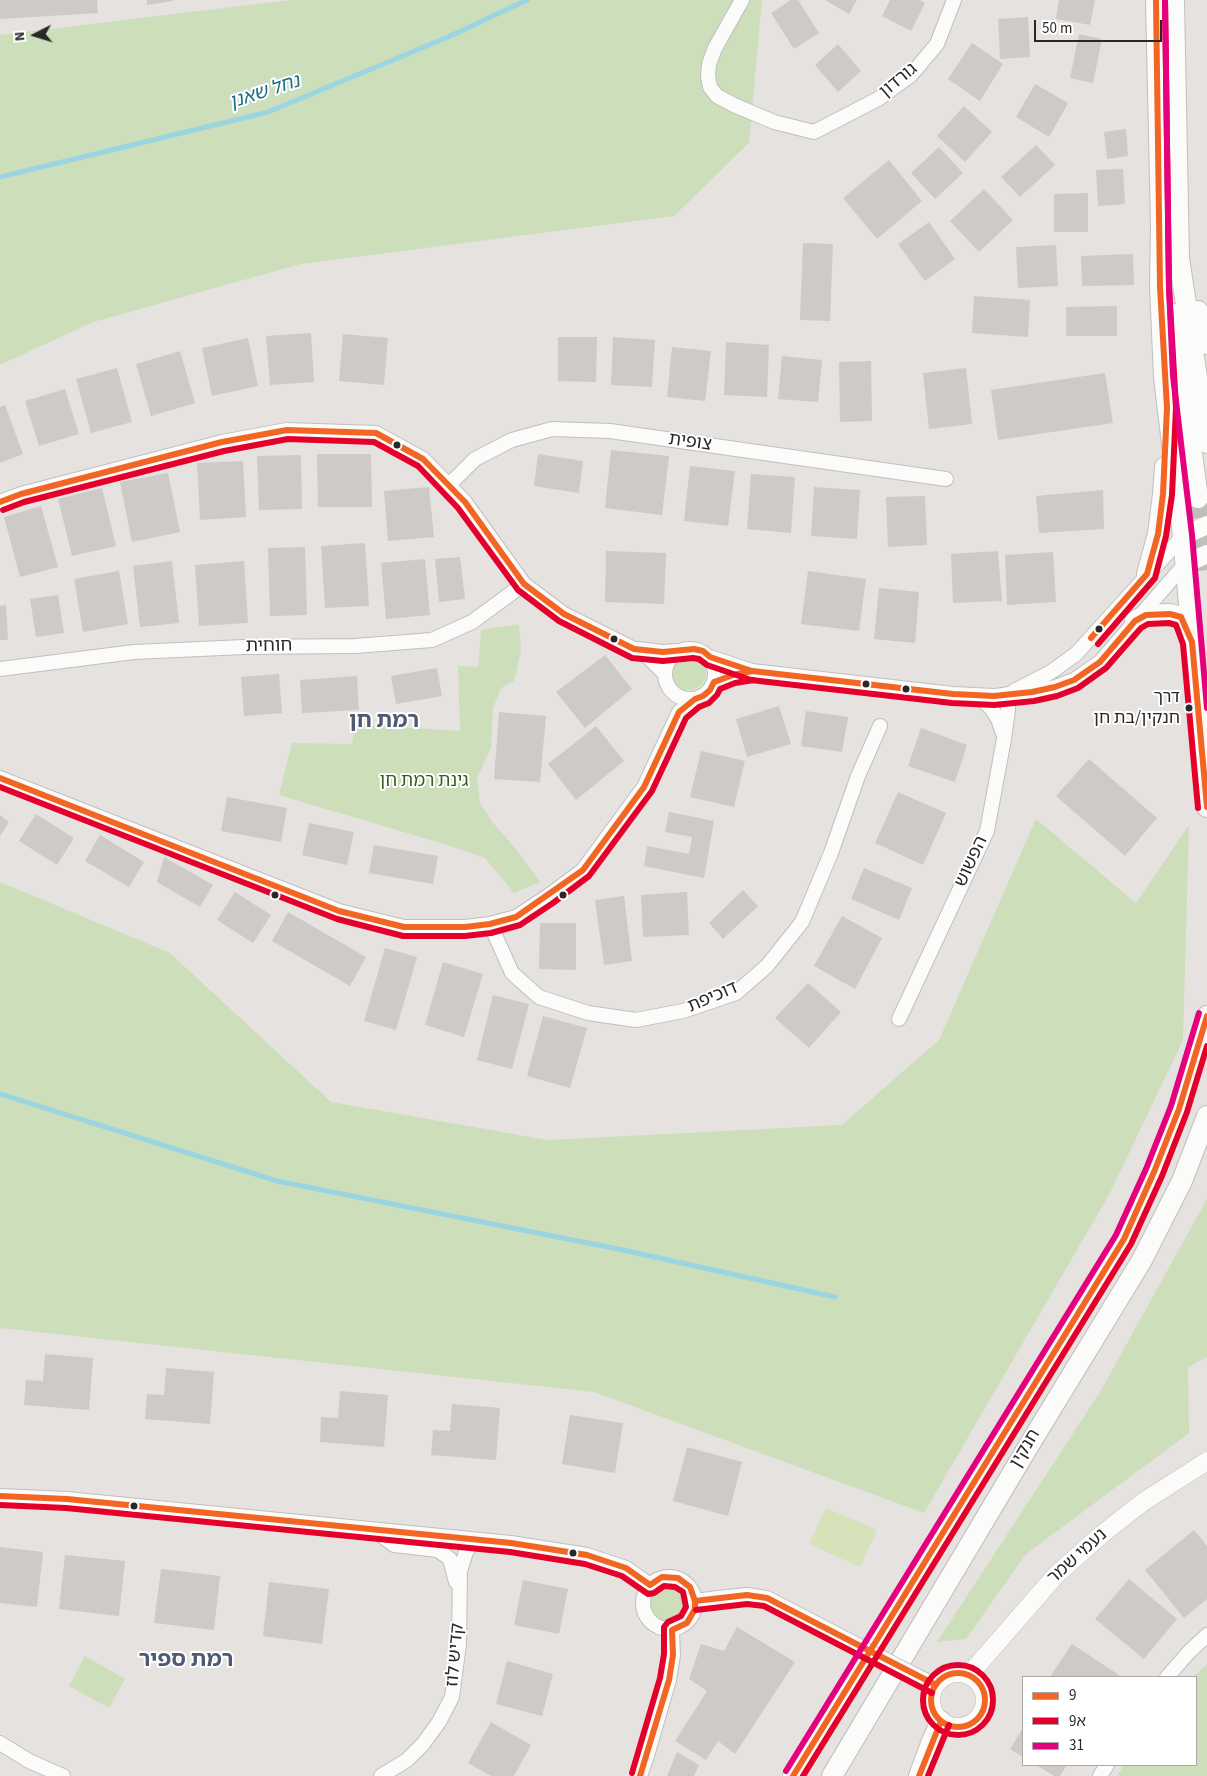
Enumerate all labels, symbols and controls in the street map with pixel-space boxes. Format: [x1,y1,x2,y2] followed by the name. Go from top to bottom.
[10,10,60,60] north arrow
[1037,10,1164,42] scale bar
[1042,18,1072,39] text: 50 m
[10,31,30,42] text: N
[876,59,922,103] street label: גורדון
[227,71,303,115] water label: נחל שאנן
[667,429,713,457] street label: צופית
[392,440,402,450] unlabelled marker
[1094,624,1104,634] unlabelled marker
[609,634,619,644] unlabelled marker
[246,636,292,658] street label: חוחית
[861,679,871,689] unlabelled marker
[901,684,911,694] unlabelled marker
[1093,688,1180,728] place label: דרך חנקין/בת חן
[1184,703,1194,713] marker: דרך חנקין/בת חן
[349,709,419,735] district label: רמת חן
[379,771,469,793] park label: גינת רמת חן
[951,833,993,891] street label: הפשוש
[270,890,280,900] unlabelled marker
[558,890,568,900] unlabelled marker
[685,978,741,1018] street label: דוכיפת
[1006,1426,1046,1472] street label: חנקין
[129,1501,139,1511] unlabelled marker
[1044,1525,1112,1589] street label: נעמי שמר
[568,1548,578,1558] unlabelled marker
[442,1622,470,1688] street label: קדיש לוז
[139,1648,233,1674] district label: רמת ספיר
[1022,1676,1197,1766] legend
[1069,1685,1076,1706] text: 9
[1069,1711,1086,1732] text: 9א
[1069,1735,1084,1756] text: 31

